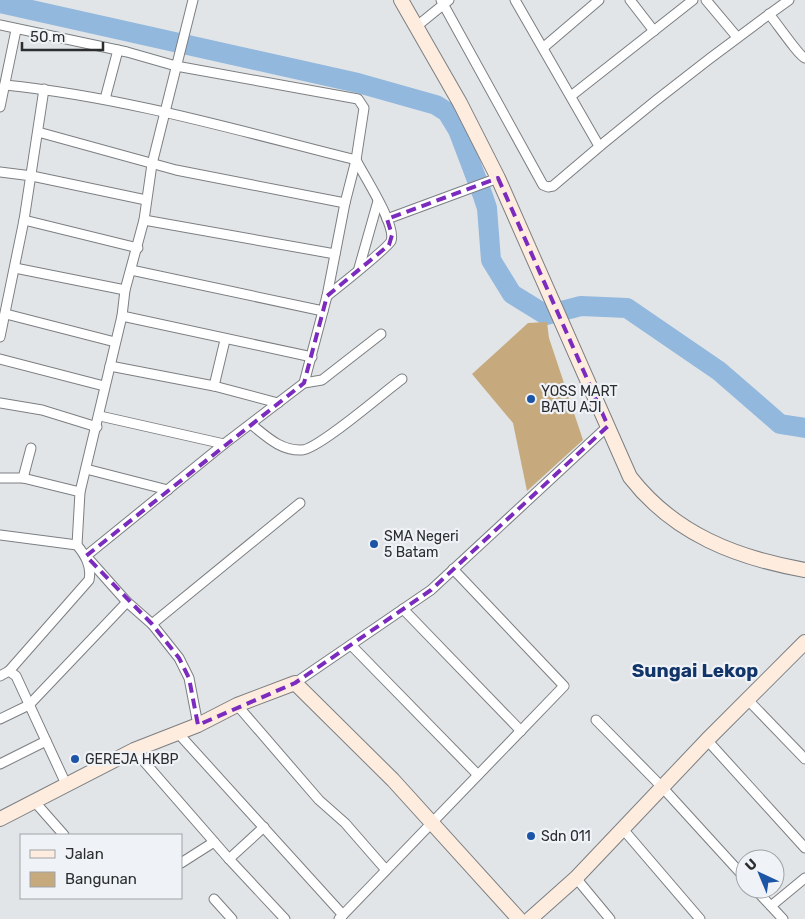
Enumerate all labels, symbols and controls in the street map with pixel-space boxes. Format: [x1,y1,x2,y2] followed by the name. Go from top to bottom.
[22,20,104,52] scale bar
[30,28,65,46] text: 50 m
[541,383,618,416] place label: YOSS MART BATU AJI
[525,393,537,405] marker: YOSS MART BATU AJI
[384,528,459,561] place label: SMA Negeri 5 Batam
[368,538,380,550] marker: SMA Negeri 5 Batam
[632,659,758,682] district label: Sungai Lekop
[85,751,179,768] place label: GEREJA HKBP
[69,753,81,765] marker: GEREJA HKBP
[541,828,591,845] place label: Sdn 011
[525,830,537,842] marker: Sdn 011
[20,834,182,899] legend
[65,845,104,863] text: Jalan
[735,849,785,899] north arrow
[742,855,761,875] text: U
[65,870,137,888] text: Bangunan

